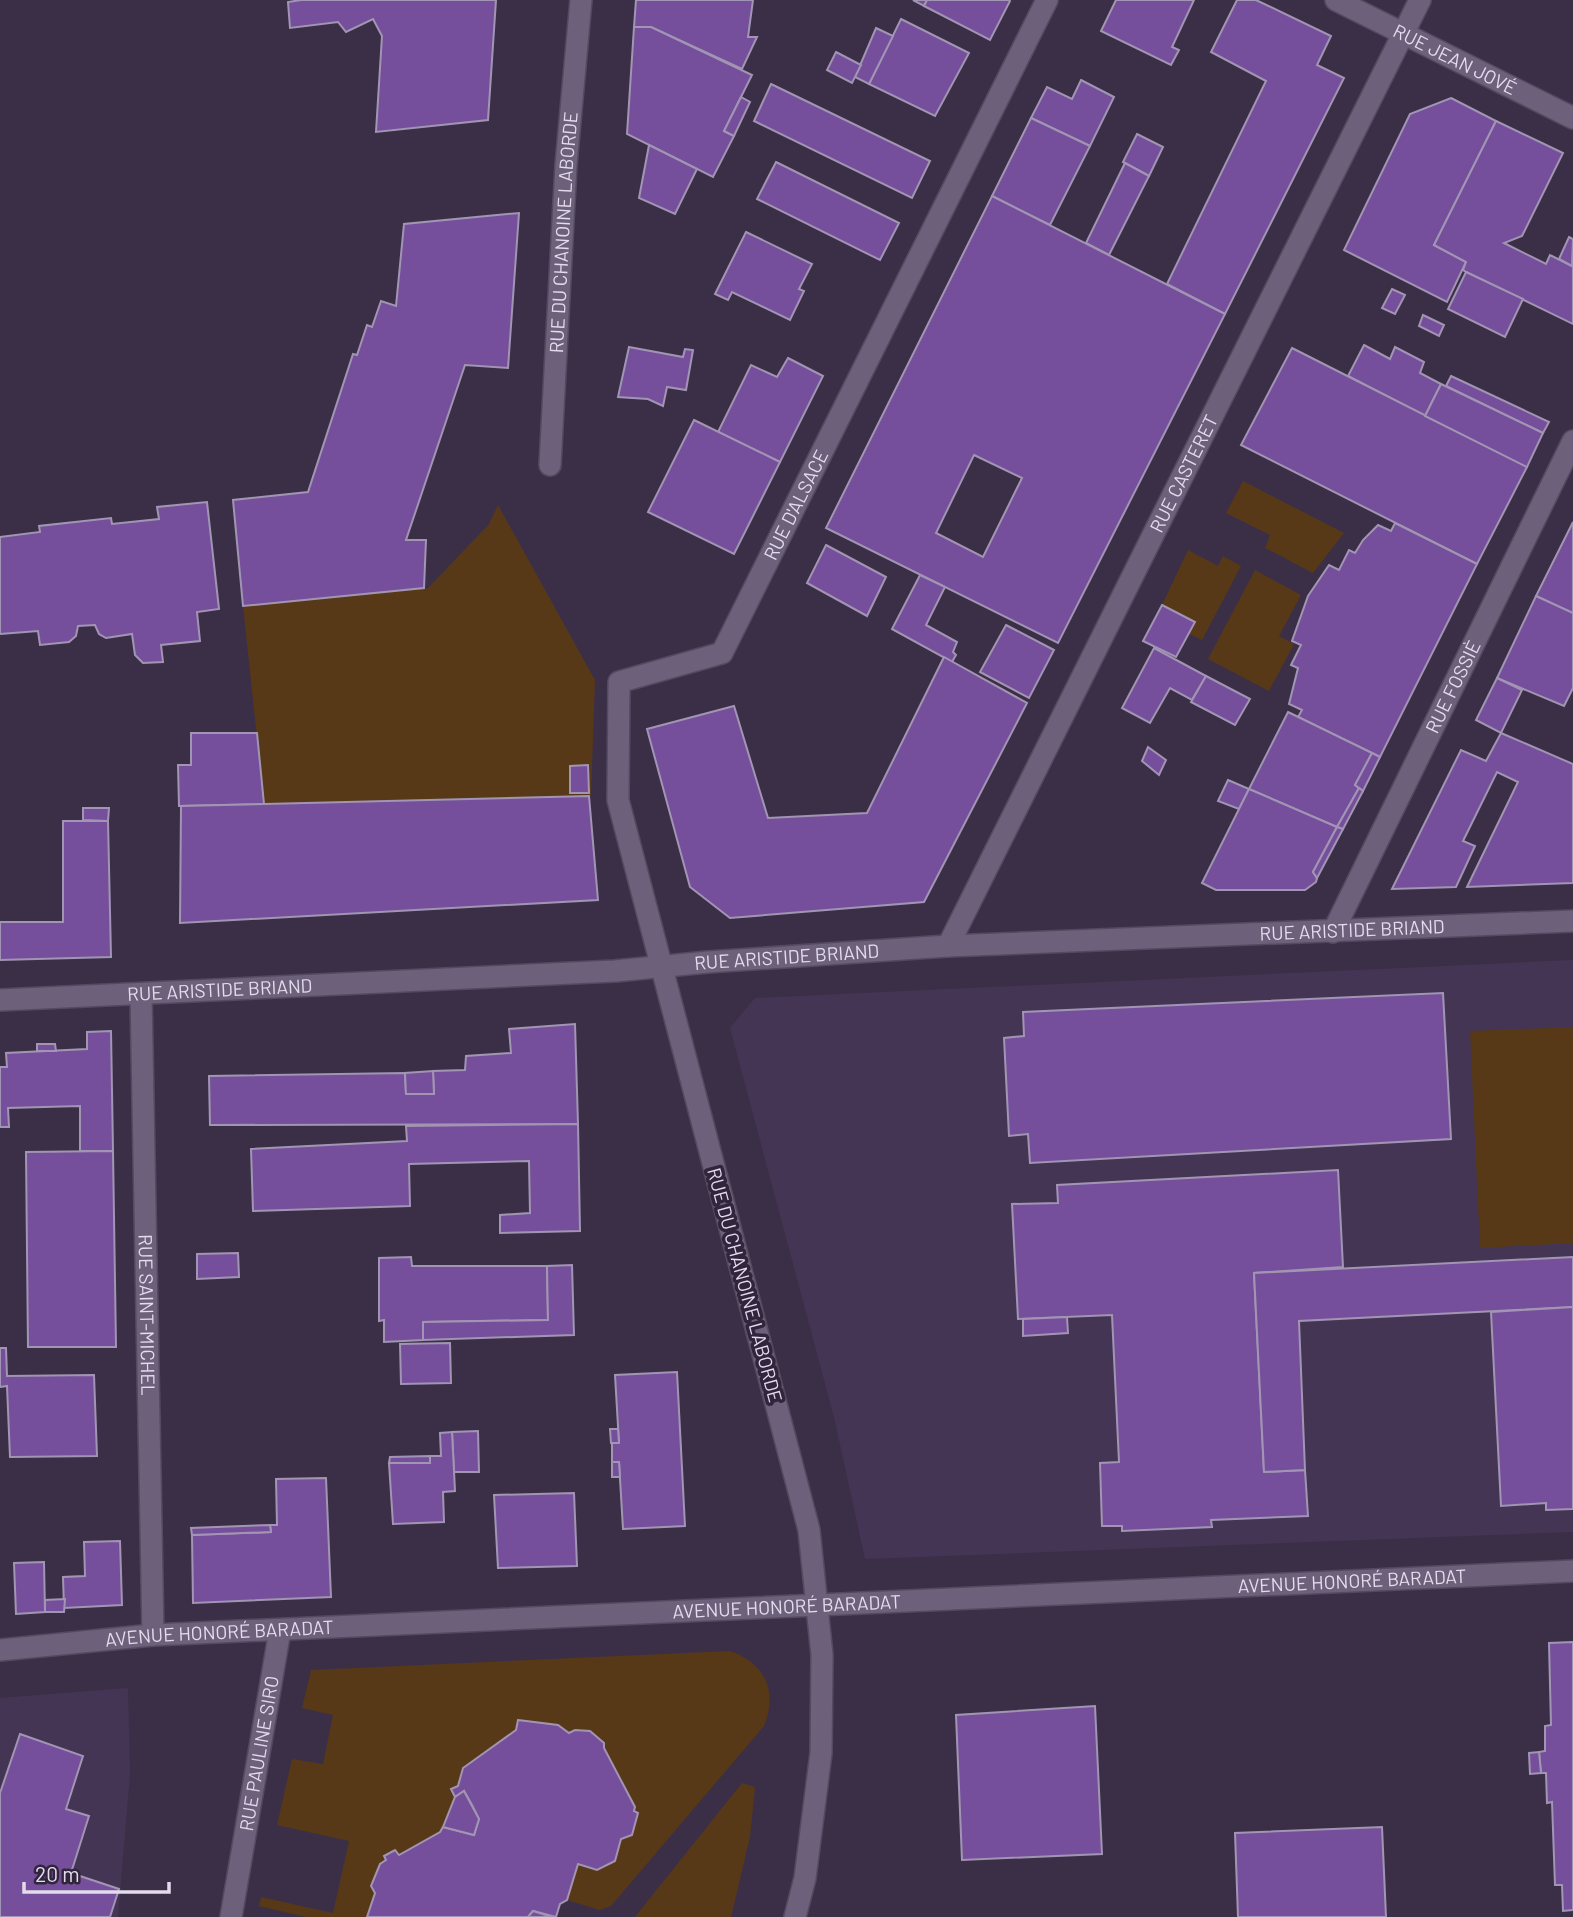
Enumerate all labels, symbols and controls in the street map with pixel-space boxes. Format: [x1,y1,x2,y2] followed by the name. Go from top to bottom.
[1390,19,1521,99] street label: RUE JEAN JOVÉ
[544,111,582,354] street label: RUE DU CHANOINE LABORDE
[1144,411,1222,536] street label: RUE CASTERET
[758,446,832,564] street label: RUE D'ALSACE
[1420,636,1485,737] street label: RUE FOSSIÈ
[1259,914,1445,945] street label: RUE ARISTIDE BRIAND
[693,939,880,974] street label: RUE ARISTIDE BRIAND
[127,973,313,1005] street label: RUE ARISTIDE BRIAND
[703,1165,788,1405] street label: RUE DU CHANOINE LABORDE
[134,1234,161,1396] street label: RUE SAINT-MICHEL
[1237,1564,1467,1597] street label: AVENUE HONORÉ BARADAT
[672,1589,901,1623] street label: AVENUE HONORÉ BARADAT
[104,1615,334,1651] street label: AVENUE HONORÉ BARADAT
[234,1674,283,1833] street label: RUE PAULINE SIRO
[24,1850,170,1894] scale bar
[35,1861,80,1886] text: 20 m

